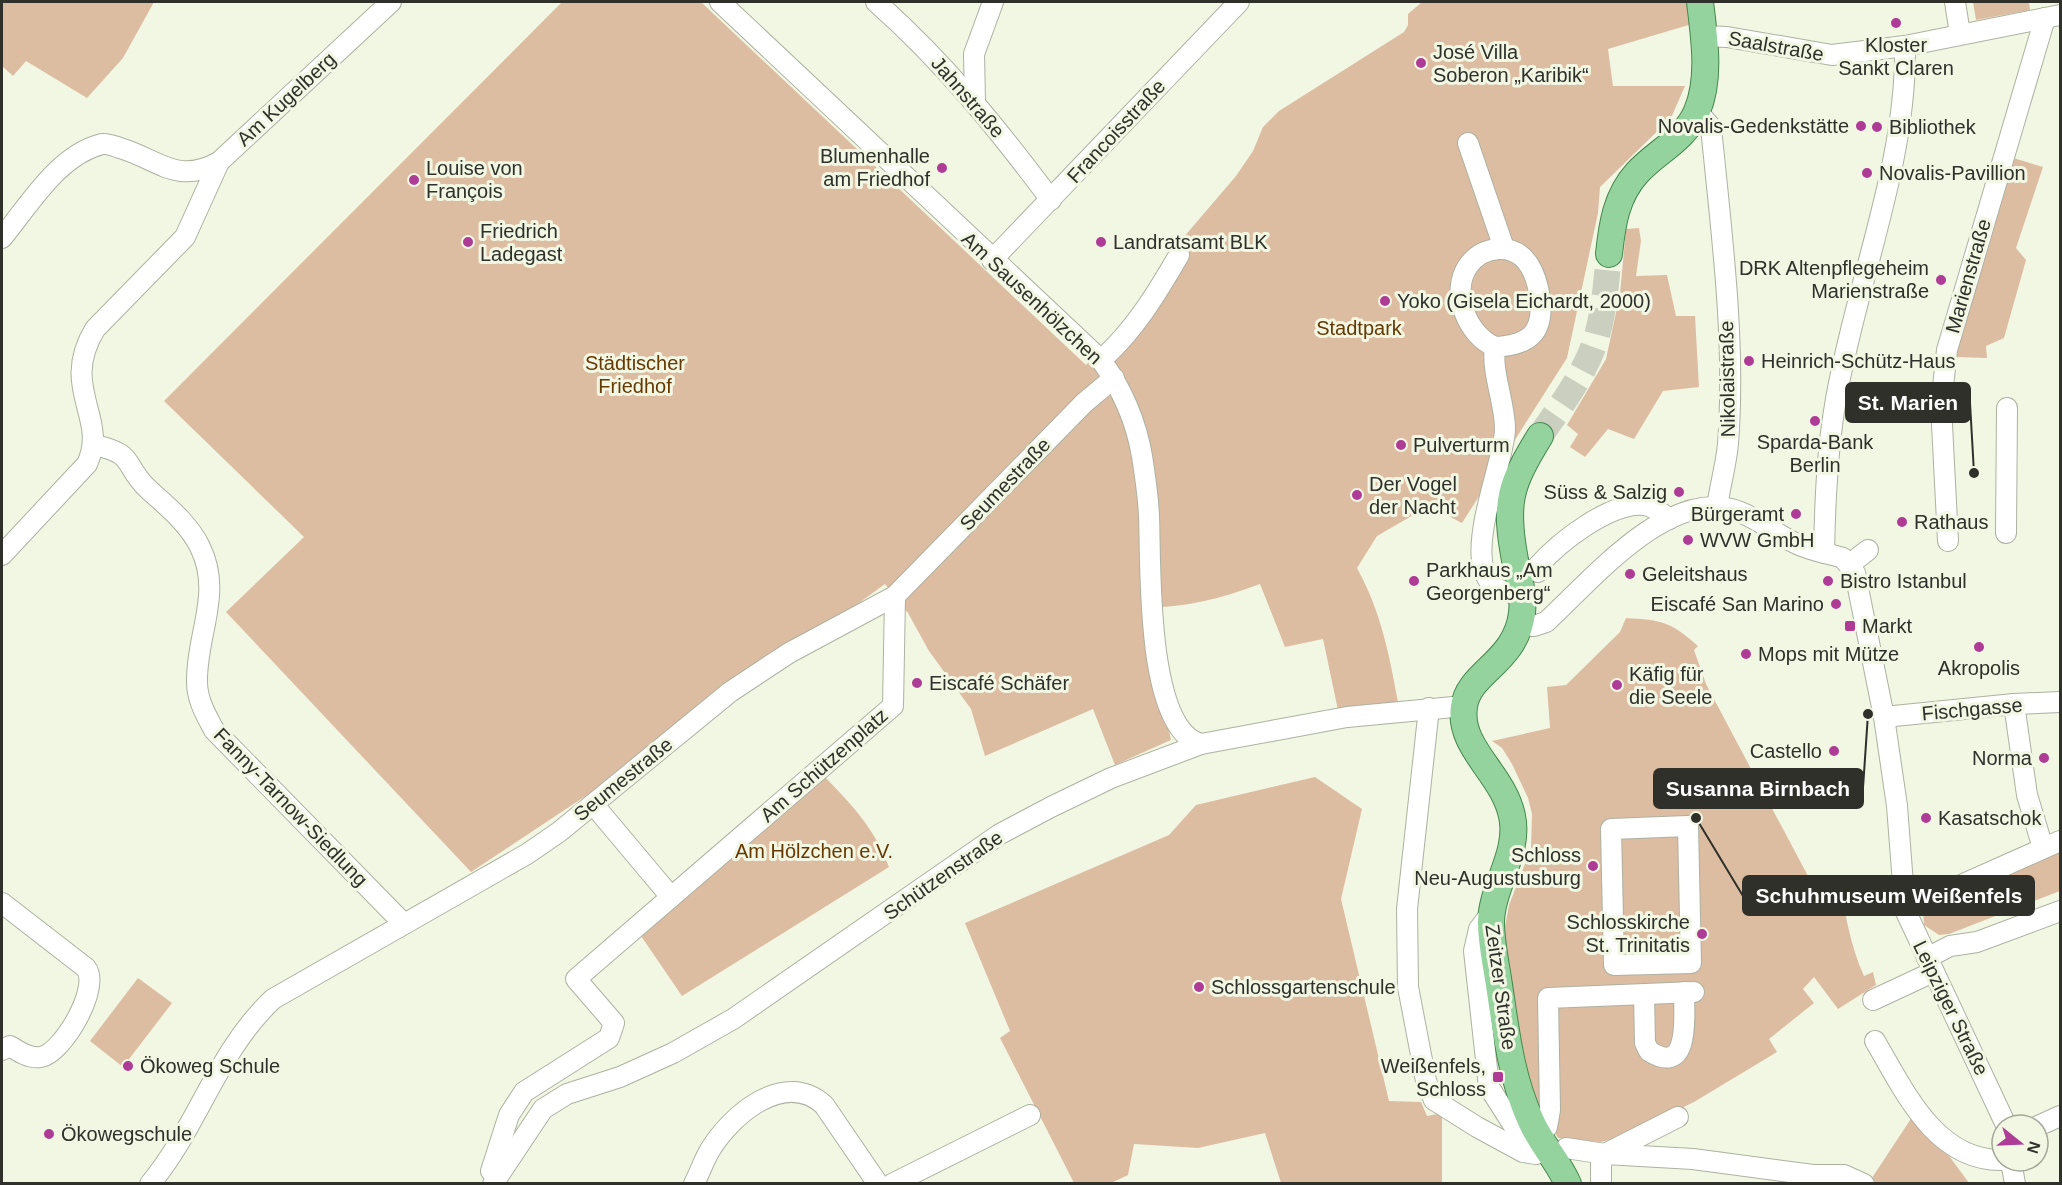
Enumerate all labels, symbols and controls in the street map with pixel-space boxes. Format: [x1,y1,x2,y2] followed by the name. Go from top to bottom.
[1889,16,1903,30] marker: Kloster Sankt Claren
[1726,27,1826,65] street label: Saalstraße
[1838,34,1954,79] place label: Kloster Sankt Claren
[1433,41,1589,86] place label: José Villa Soberon „Karibik“
[232,48,340,150] street label: Am Kugelberg
[927,52,1009,142] street label: Jahnstraße
[1414,56,1428,70] marker: José Villa Soberon „Karibik“
[1062,75,1170,187] street label: Francoisstraße
[1658,115,1849,137] place label: Novalis-Gedenkstätte
[1889,116,1977,138] place label: Bibliothek
[1854,119,1868,133] marker: Novalis-Gedenkstätte
[1870,120,1884,134] marker: Bibliothek
[820,145,930,190] place label: Blumenhalle am Friedhof
[426,157,523,202] place label: Louise von François
[935,161,949,175] marker: Blumenhalle am Friedhof
[1879,162,2026,184] place label: Novalis-Pavillion
[1860,166,1874,180] marker: Novalis-Pavillion
[407,173,421,187] marker: Louise von François
[1941,216,1995,336] street label: Marienstraße
[480,220,563,265] place label: Friedrich Ladegast
[957,227,1107,369] street label: Am Sausenhölzchen
[1113,231,1268,253] place label: Landratsamt BLK
[461,235,475,249] marker: Friedrich Ladegast
[1094,235,1108,249] marker: Landratsamt BLK
[1739,257,1929,302] place label: DRK Altenpflegeheim Marienstraße
[1934,273,1948,287] marker: DRK Altenpflegeheim Marienstraße
[1397,290,1651,312] place label: Yoko (Gisela Eichardt, 2000)
[1378,294,1392,308] marker: Yoko (Gisela Eichardt, 2000)
[1316,317,1403,339] park label: Stadtpark
[1715,320,1739,438] street label: Nikolaistraße
[1761,350,1956,372] place label: Heinrich-Schütz-Haus
[585,352,685,397] park label: Städtischer Friedhof
[1742,354,1756,368] marker: Heinrich-Schütz-Haus
[1846,383,1970,422] callout: St. Marien
[1858,391,1958,414] text: St. Marien
[1808,414,1822,428] marker: Sparda-Bank Berlin
[1757,431,1874,476] place label: Sparda-Bank Berlin
[955,433,1055,535] street label: Seumestraße
[1413,434,1510,456] place label: Pulverturm
[1394,438,1408,452] marker: Pulverturm
[1369,473,1457,518] place label: Der Vogel der Nacht
[1544,481,1667,503] place label: Süss & Salzig
[1672,485,1686,499] marker: Süss & Salzig
[1350,488,1364,502] marker: Der Vogel der Nacht
[1691,503,1784,525] place label: Bürgeramt
[1789,507,1803,521] marker: Bürgeramt
[1914,511,1989,533] place label: Rathaus
[1895,515,1909,529] marker: Rathaus
[1700,529,1814,551] place label: WVW GmbH
[1681,533,1695,547] marker: WVW GmbH
[1426,559,1553,604] place label: Parkhaus „Am Georgenberg“
[1642,563,1748,585] place label: Geleitshaus
[1623,567,1637,581] marker: Geleitshaus
[1840,570,1967,592] place label: Bistro Istanbul
[1407,574,1421,588] marker: Parkhaus „Am Georgenberg“
[1821,574,1835,588] marker: Bistro Istanbul
[1651,593,1824,615] place label: Eiscafé San Marino
[1829,597,1843,611] marker: Eiscafé San Marino
[1862,615,1912,637] place label: Markt
[1843,619,1857,633] marker: Markt
[1972,640,1986,654] marker: Akropolis
[1758,643,1899,665] place label: Mops mit Mütze
[1739,647,1753,661] marker: Mops mit Mütze
[1938,657,2020,679] place label: Akropolis
[1629,663,1712,708] place label: Käfig für die Seele
[929,672,1069,694] place label: Eiscafé Schäfer
[910,676,924,690] marker: Eiscafé Schäfer
[1610,678,1624,692] marker: Käfig für die Seele
[1921,694,2023,724] street label: Fischgasse
[756,704,892,826] street label: Am Schützenplatz
[210,723,372,891] street label: Fanny-Tarnow-Siedlung
[569,733,677,825] street label: Seumestraße
[1750,740,1822,762] place label: Castello
[1827,744,1841,758] marker: Castello
[1972,747,2033,769] place label: Norma
[2037,751,2051,765] marker: Norma
[1654,769,1863,808] callout: Susanna Birnbach
[1666,777,1850,800] text: Susanna Birnbach
[1938,807,2042,829] place label: Kasatschok
[1919,811,1933,825] marker: Kasatschok
[879,826,1007,924] street label: Schützenstraße
[735,840,893,862] park label: Am Hölzchen e.V.
[1414,844,1581,889] place label: Schloss Neu-Augustusburg
[1586,859,1600,873] marker: Schloss Neu-Augustusburg
[1743,876,2034,915] callout: Schuhmuseum Weißenfels
[1756,884,2022,907] text: Schuhmuseum Weißenfels
[1567,911,1690,956] place label: Schlosskirche St. Trinitatis
[1481,923,1521,1051] street label: Zeitzer Straße
[1695,927,1709,941] marker: Schlosskirche St. Trinitatis
[1909,937,1993,1079] street label: Leipziger Straße
[1211,976,1396,998] place label: Schlossgartenschule
[1192,980,1206,994] marker: Schlossgartenschule
[140,1055,280,1077] place label: Ökoweg Schule
[1381,1055,1486,1100] place label: Weißenfels, Schloss
[121,1059,135,1073] marker: Ökoweg Schule
[1491,1070,1505,1084] marker: Weißenfels, Schloss
[1990,1113,2050,1173] north arrow
[61,1123,192,1145] place label: Ökowegschule
[42,1127,56,1141] marker: Ökowegschule
[2024,1139,2044,1156] text: N

